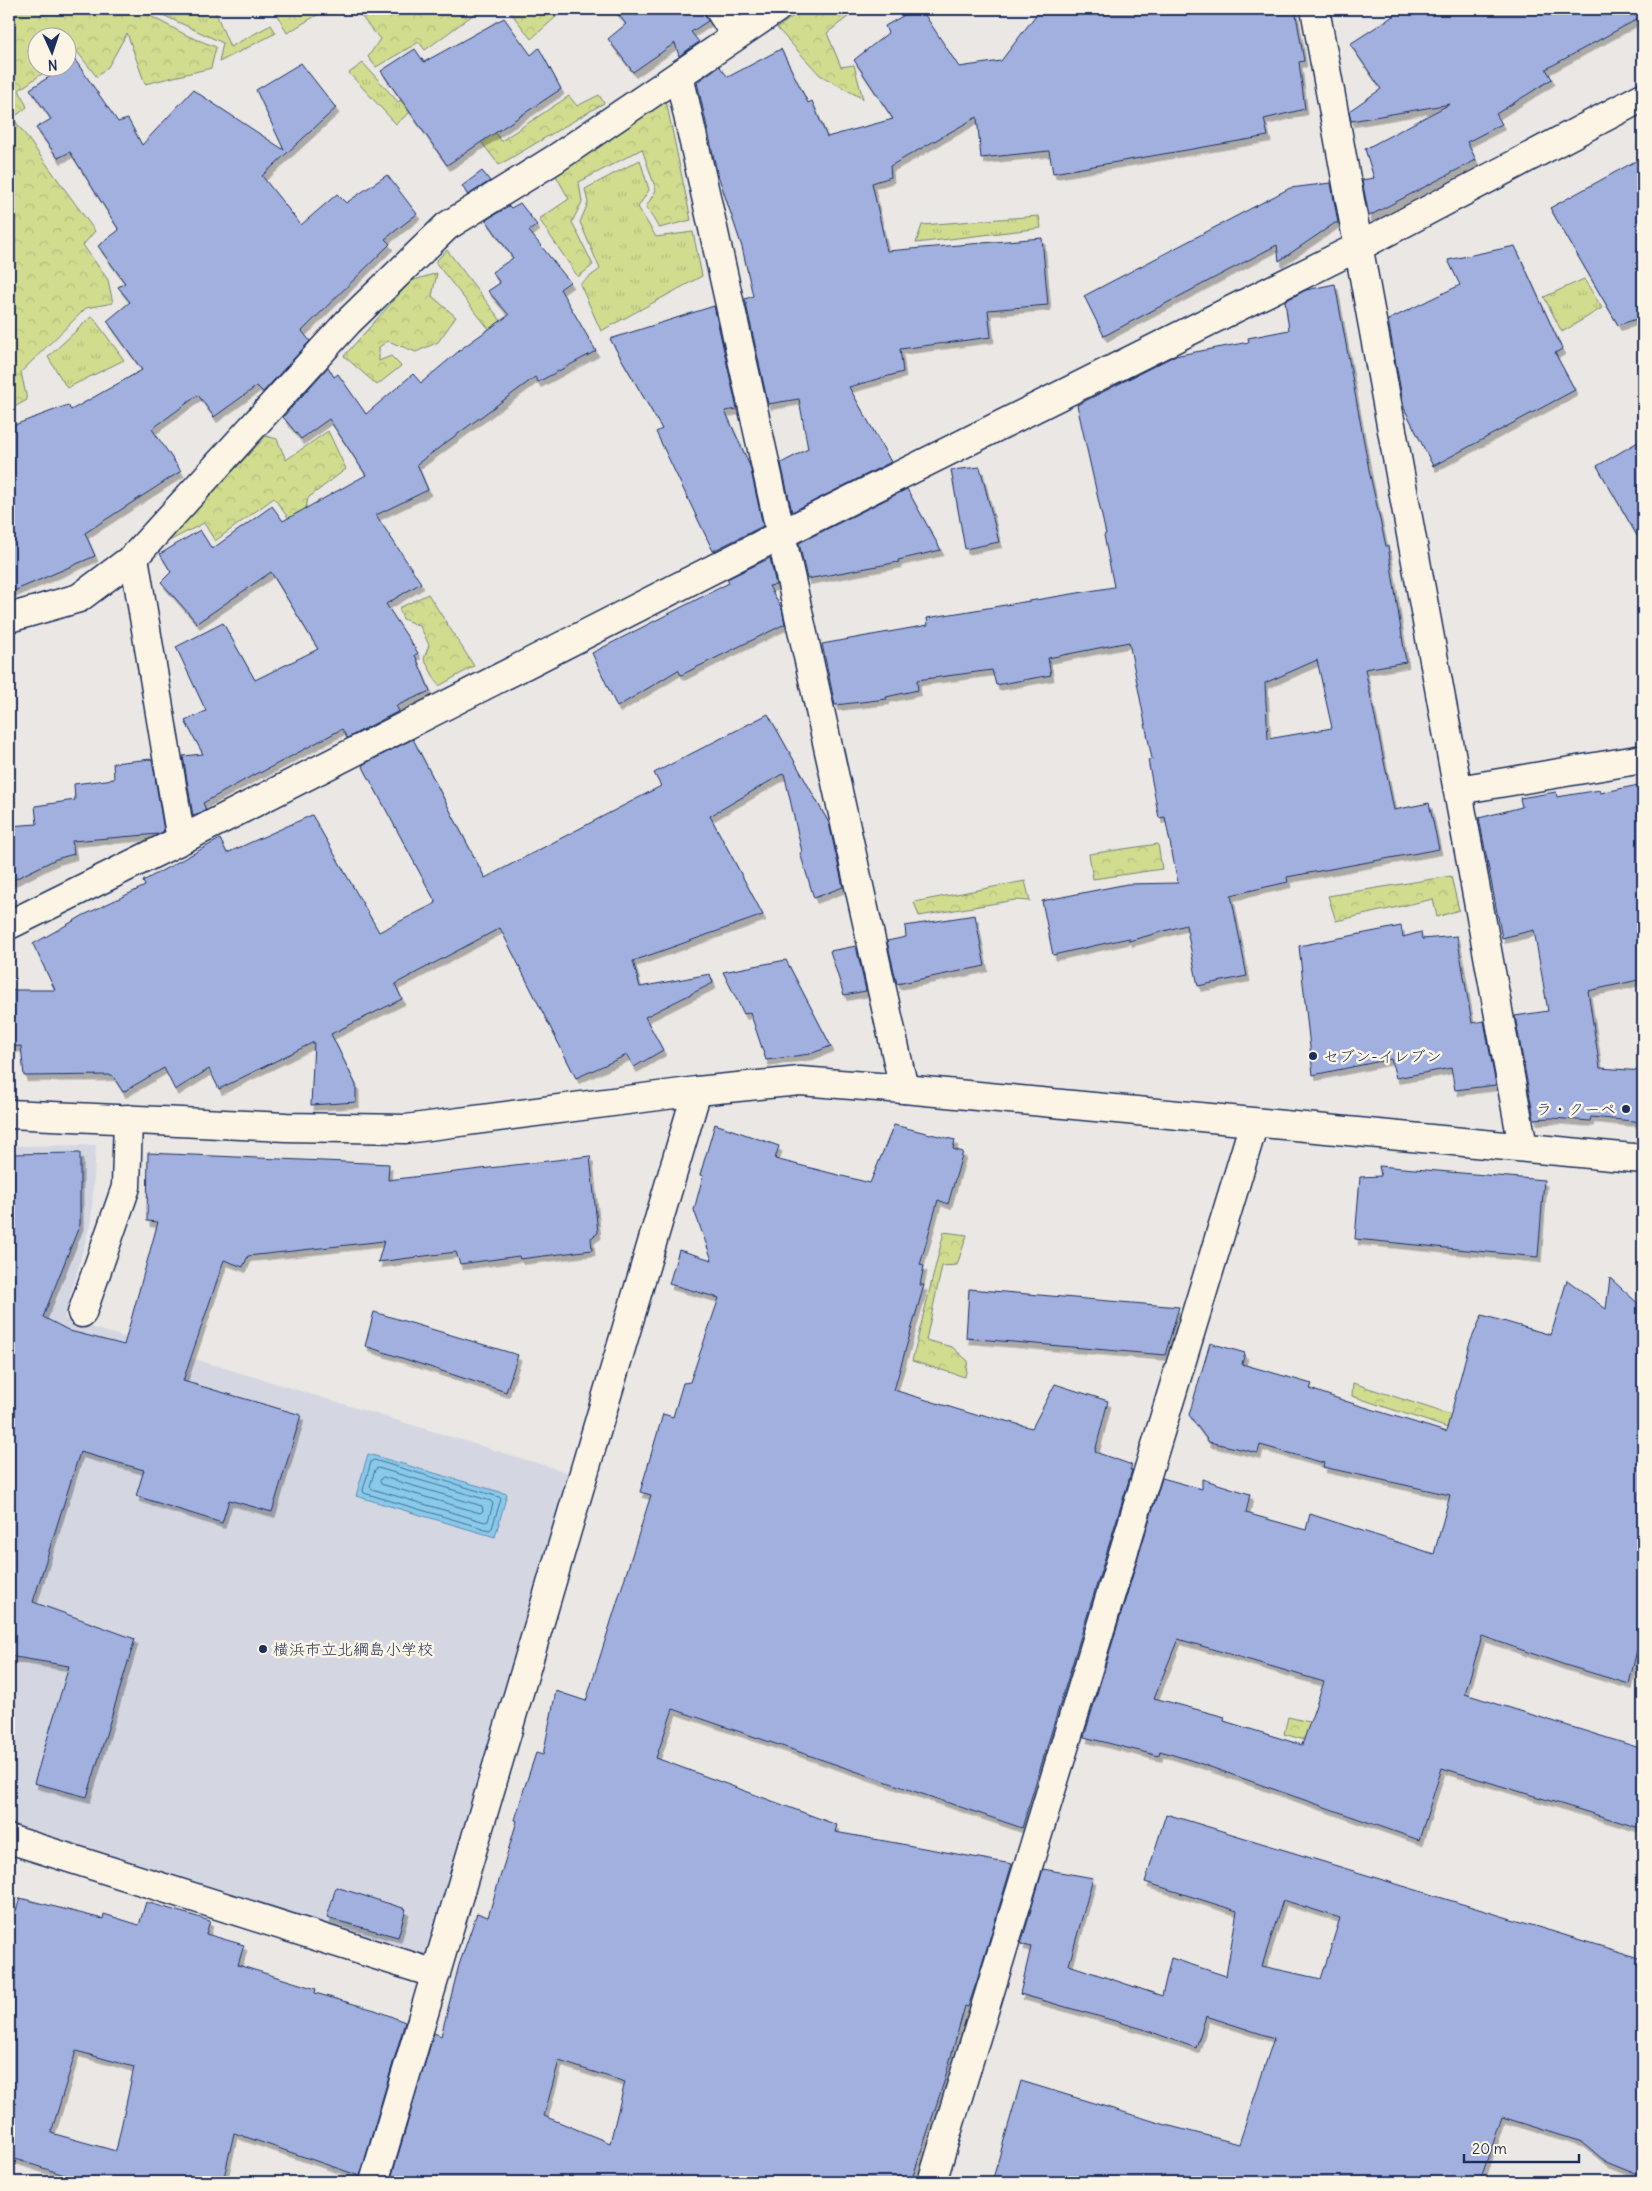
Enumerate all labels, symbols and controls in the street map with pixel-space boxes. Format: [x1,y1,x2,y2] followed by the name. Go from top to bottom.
[28,28,78,78] north arrow
[47,56,58,74] text: N
[1323,1046,1442,1066] place label: セブン-イレブン
[1307,1050,1319,1062] marker: セブン-イレブン
[1536,1099,1616,1119] place label: ラ・クーペ
[1620,1103,1632,1115] marker: ラ・クーペ
[273,1639,433,1659] place label: 横浜市立北綱島小学校
[257,1643,269,1655] marker: 横浜市立北綱島小学校
[1464,2131,1580,2163] scale bar
[1472,2139,1507,2158] text: 20 m

